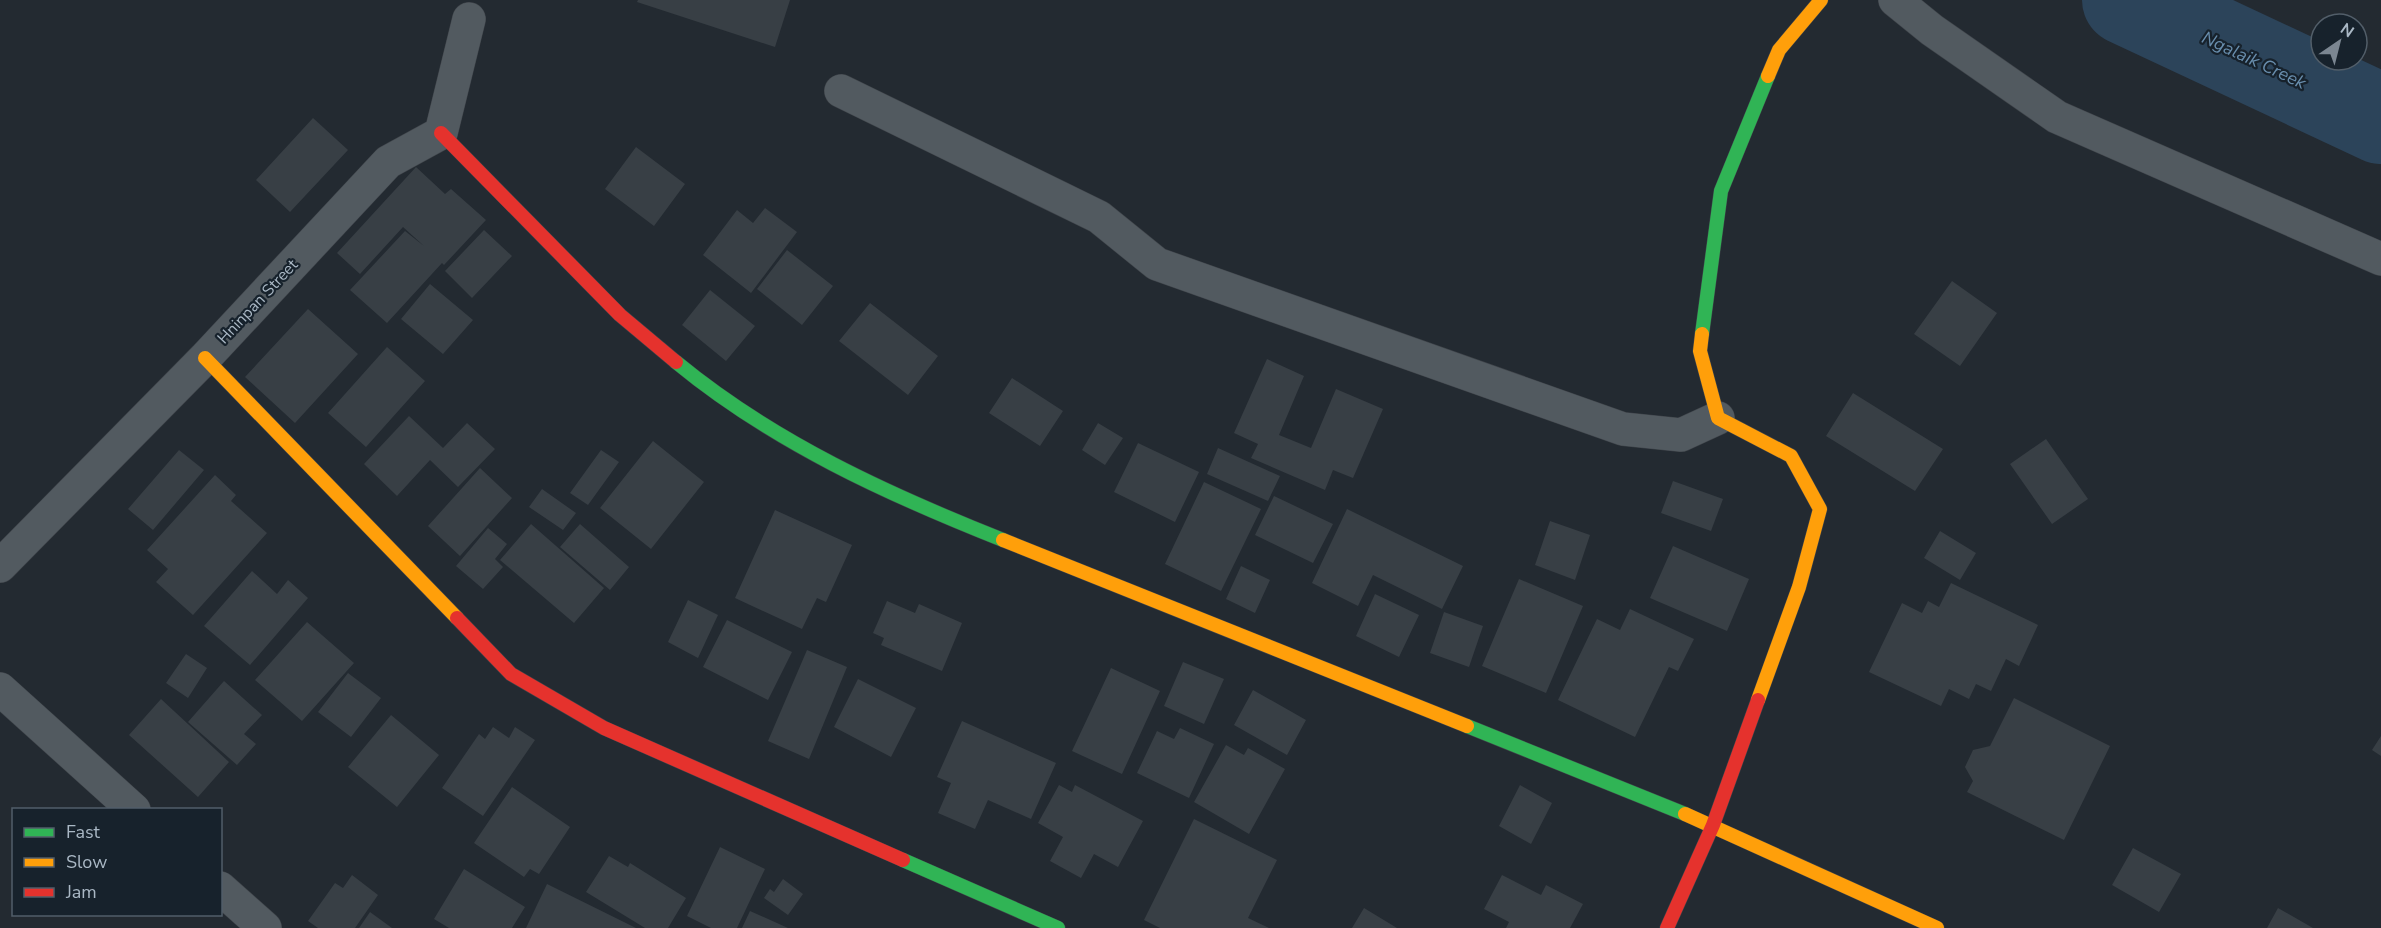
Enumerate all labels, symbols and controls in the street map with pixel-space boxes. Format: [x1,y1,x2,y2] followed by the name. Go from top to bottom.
[2309,12,2369,72] north arrow
[2336,18,2358,43] text: N
[2198,25,2311,95] water label: Ngalaik Creek
[213,254,303,349] street label: Hninpan Street
[12,808,222,916] legend
[66,820,101,844] text: Fast
[66,850,107,874] text: Slow
[65,880,97,904] text: Jam

